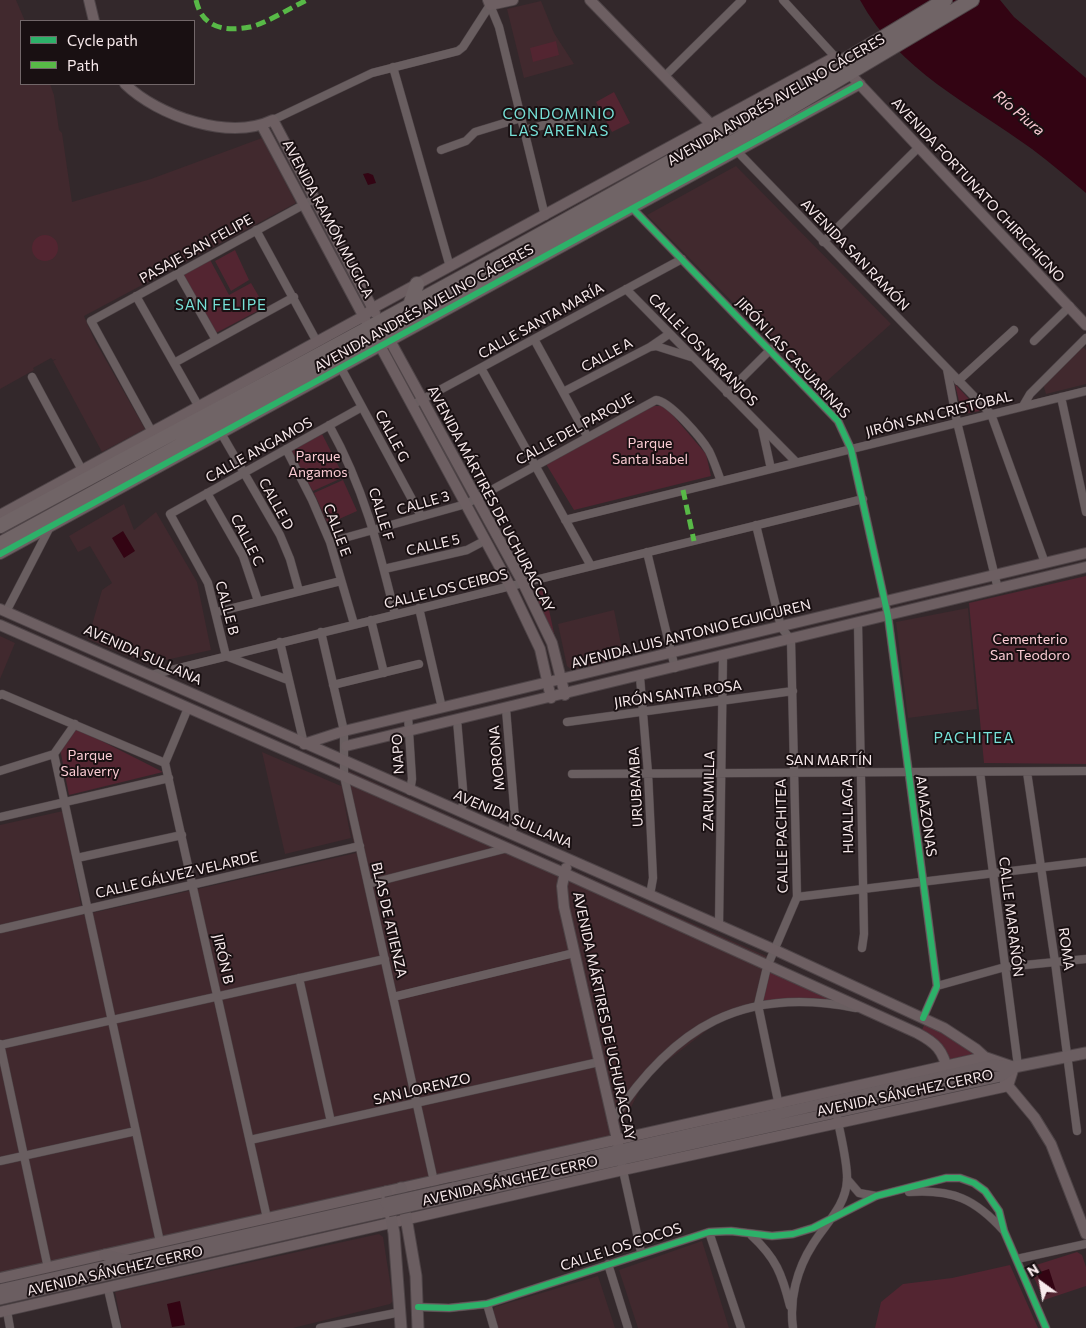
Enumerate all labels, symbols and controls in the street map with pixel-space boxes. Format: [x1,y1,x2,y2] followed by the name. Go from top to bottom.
[20,20,195,85] legend
[67,31,138,49] text: Cycle path
[664,31,888,169] street label: AVENIDA ANDRÉS AVELINO CÁCERES
[67,56,99,74] text: Path
[990,86,1048,140] water label: Río Piura
[888,94,1068,286] street label: AVENIDA FORTUNATO CHIRICHIGNO
[501,105,617,140] district label: CONDOMINIO LAS ARENAS
[279,137,377,301] street label: AVENIDA RAMÓN MUGICA
[797,196,913,314] street label: AVENIDA SAN RAMÓN
[136,211,256,287] street label: PASAJE SAN FELIPE
[311,240,537,376] street label: AVENIDA ANDRÉS AVELINO CÁCERES
[475,280,607,362] street label: CALLE SANTA MARÍA
[645,290,761,410] street label: CALLE LOS NARANJOS
[733,294,853,422] street label: JIRÓN LAS CASUARINAS
[174,296,268,314] district label: SAN FELIPE
[578,334,636,376] street label: CALLE A
[424,383,558,615] street label: AVENIDA MÁRTIRES DE UCHURACCAY
[864,388,1014,440] street label: JIRÓN SAN CRISTÓBAL
[513,390,637,468] street label: CALLE DEL PARQUE
[371,407,413,465] street label: CALLE G
[203,414,315,486] street label: CALLE ANGAMOS
[612,435,688,468] park label: Parque Santa Isabel
[288,448,348,481] park label: Parque Angamos
[255,475,297,533] street label: CALLE D
[365,486,397,542] street label: CALLE F
[395,487,451,519] street label: CALLE 3
[320,501,354,559] street label: CALLE E
[227,511,267,569] street label: CALLE C
[405,531,461,559] street label: CALLE 5
[382,566,510,612] street label: CALLE LOS CEIBOS
[212,579,242,637] street label: CALLE B
[569,596,813,672] street label: AVENIDA LUIS ANTONIO EGUIGUREN
[81,621,205,689] street label: AVENIDA SULLANA
[990,631,1070,664] park label: Cementerio San Teodoro
[613,677,743,711] street label: JIRÓN SANTA ROSA
[486,725,508,791] street label: MORONA
[932,729,1016,747] district label: PACHITEA
[389,733,407,775] street label: NAPO
[626,746,646,828] street label: URUBAMBA
[60,747,120,780] park label: Parque Salaverry
[700,750,718,832] street label: ZARUMILLA
[786,752,872,768] street label: SAN MARTÍN
[912,774,940,858] street label: AMAZONAS
[839,778,857,854] street label: HUALLAGA
[773,779,791,893] street label: CALLE PACHITEA
[451,786,575,852] street label: AVENIDA SULLANA
[94,848,260,902] street label: CALLE GÁLVEZ VELARDE
[995,856,1027,978] street label: CALLE MARAÑÓN
[368,861,410,979] street label: BLAS DE ATIENZA
[569,890,639,1142] street label: AVENIDA MÁRTIRES DE UCHURACCAY
[1055,926,1077,972] street label: ROMA
[209,932,237,986] street label: JIRÓN B
[815,1066,995,1120] street label: AVENIDA SÁNCHEZ CERRO
[372,1070,472,1108] street label: SAN LORENZO
[420,1153,600,1209] street label: AVENIDA SÁNCHEZ CERRO
[558,1219,684,1275] street label: CALLE LOS COCOS
[25,1243,205,1299] street label: AVENIDA SÁNCHEZ CERRO
[1016,1258,1066,1308] north arrow
[1024,1260,1042,1280] text: N

